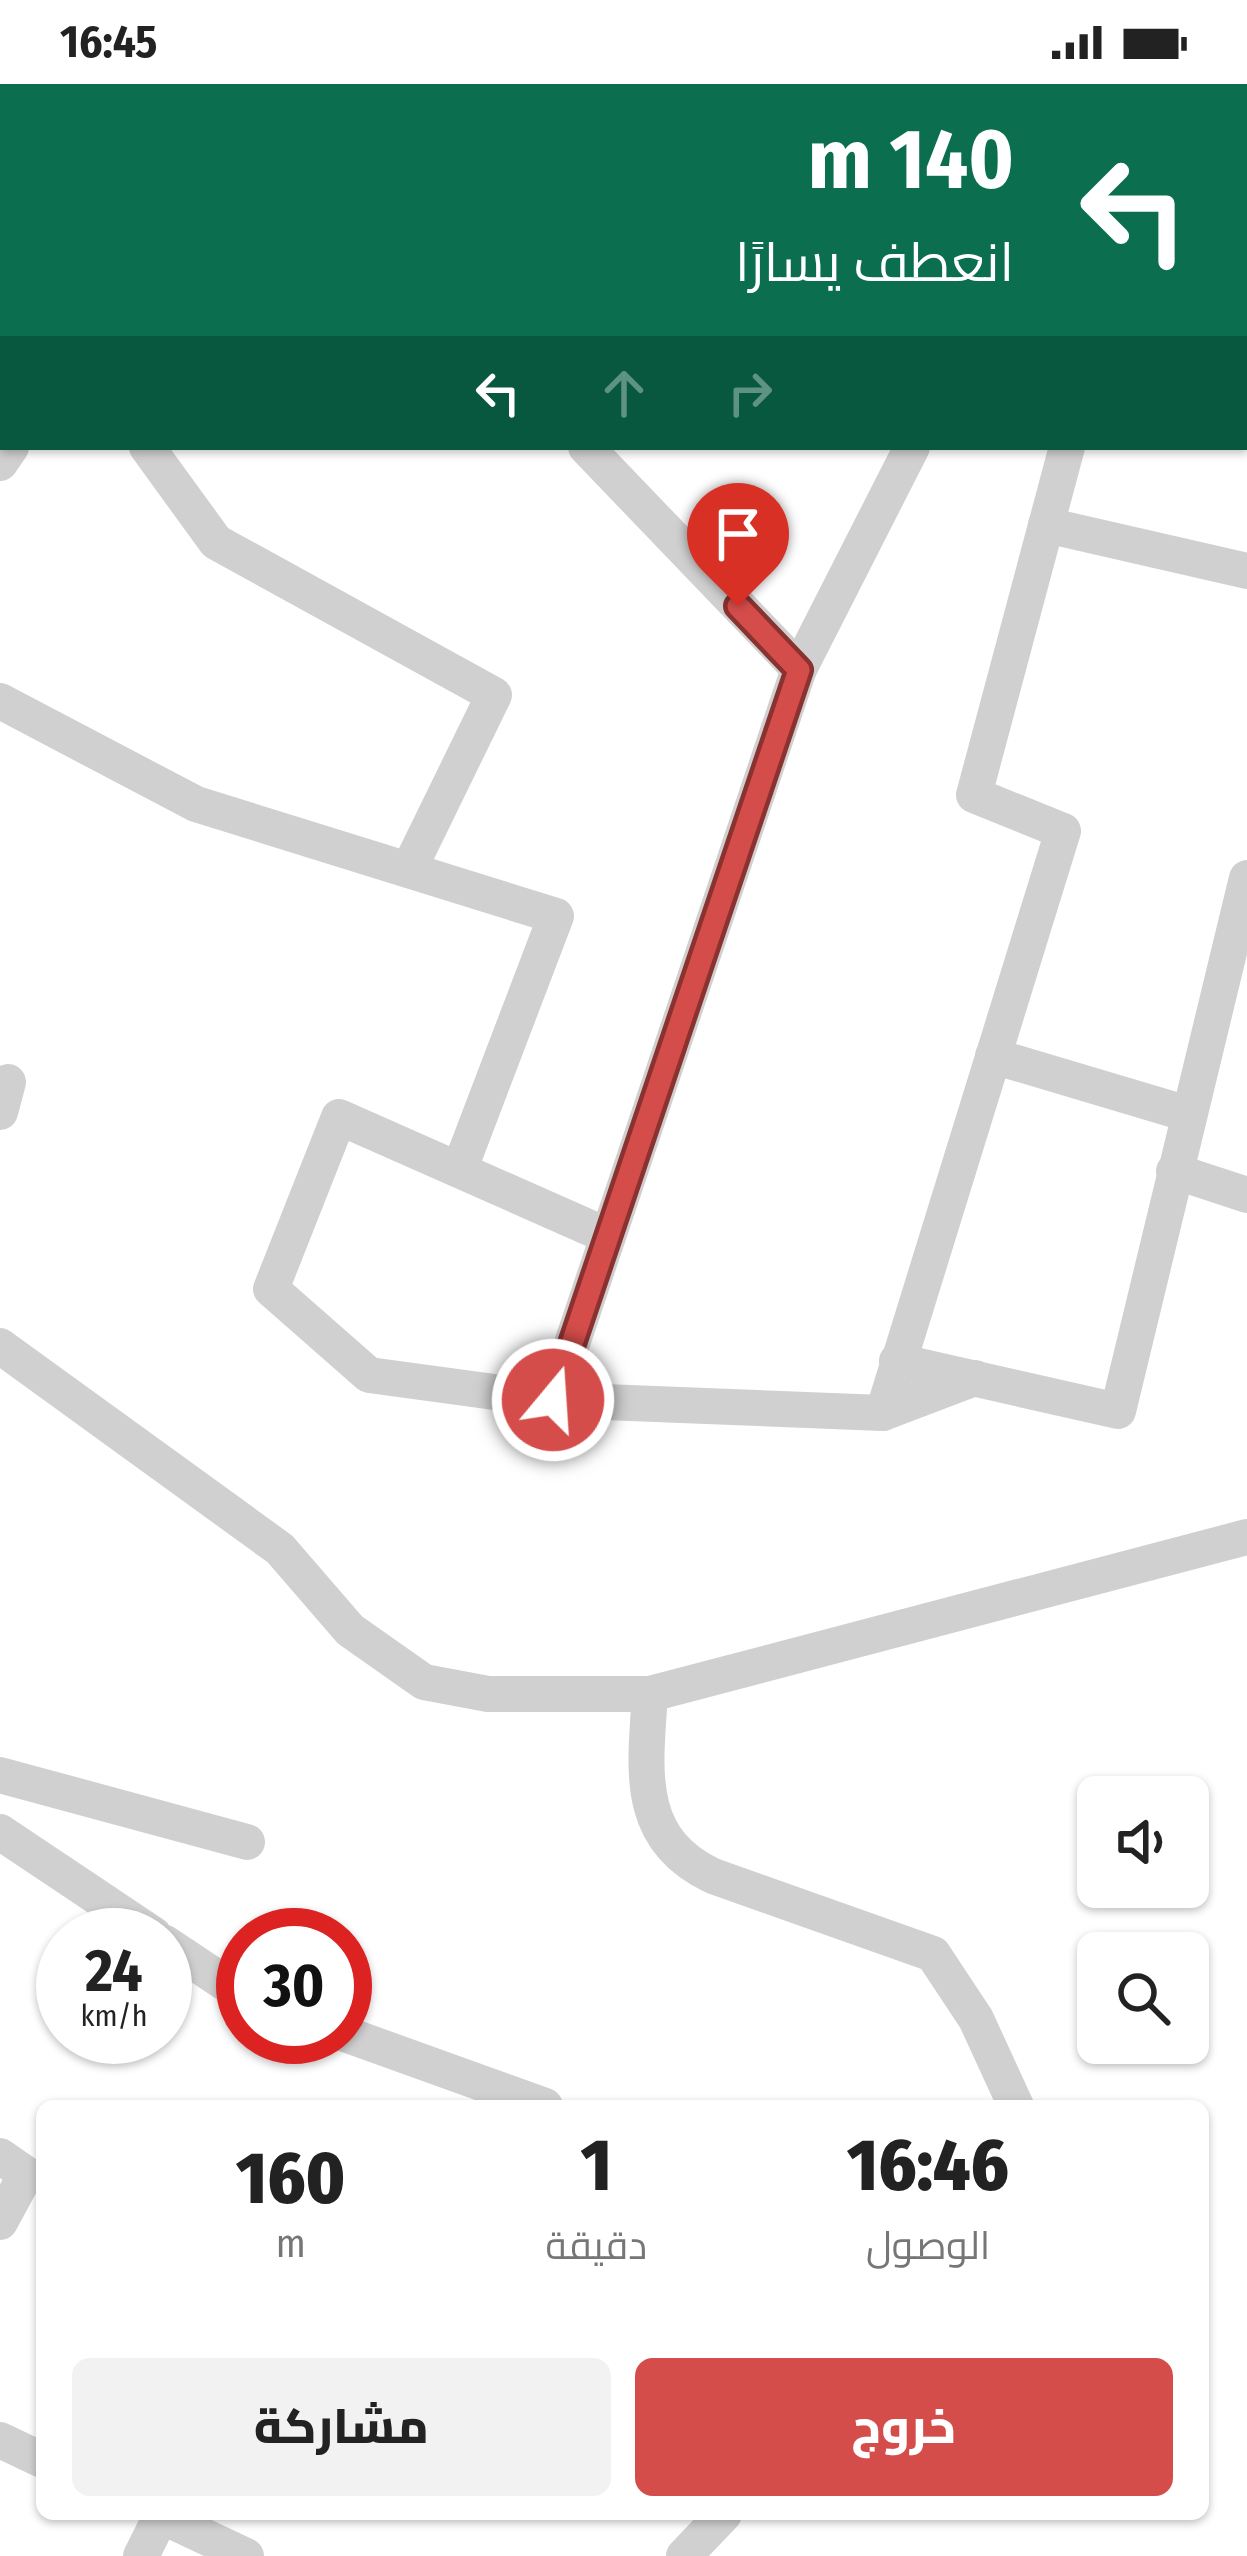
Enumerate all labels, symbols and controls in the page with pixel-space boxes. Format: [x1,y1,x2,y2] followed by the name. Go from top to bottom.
[60,15,157,69] text: 16:45
[808,109,1014,210] text: 140 m
[1056,132,1212,288] icon: left
[735,231,1014,295] text: انعطف يسارًا
[465,360,531,426] icon: left
[591,360,657,426] icon: ahead
[717,360,783,426] icon: right
[687,483,789,606] pin
[705,501,771,567] icon: arrive
[490,1337,616,1463] position arrow
[1077,1776,1209,2064] map controls
[1077,1776,1209,1908] button: sound
[216,1908,372,2064] speed limit sign: 30
[1077,1932,1209,2064] button: search
[85,1935,143,2007] text: 24
[81,1998,147,2034] text: km/h
[581,2123,612,2209] text: 1
[847,2123,1009,2209] text: 16:46
[236,2136,345,2222] text: 160
[276,2221,306,2267] text: m
[546,2223,647,2269] text: دقيقة
[866,2223,990,2269] text: الوصول
[72,2358,611,2496] button: مشاركة
[635,2358,1173,2496] button: خروج

